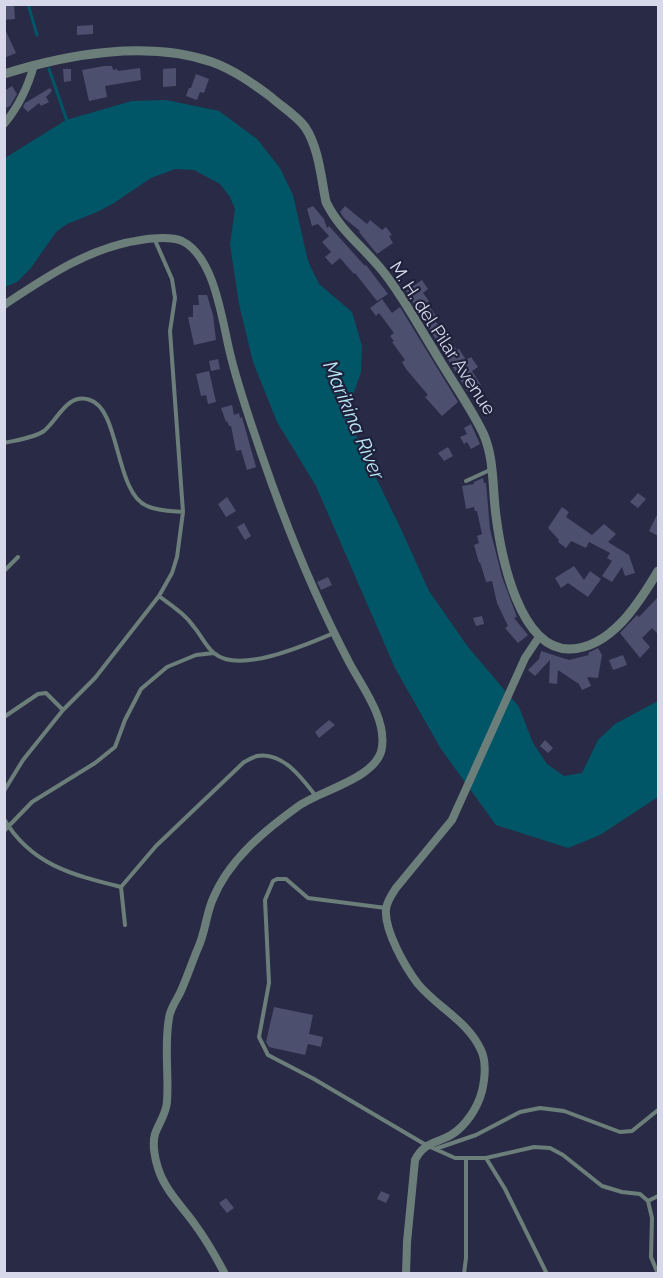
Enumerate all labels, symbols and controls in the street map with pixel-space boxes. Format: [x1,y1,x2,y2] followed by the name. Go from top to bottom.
[386,257,501,419] street label: M. H. del Pilar Avenue
[318,357,390,484] water label: Marikina River

